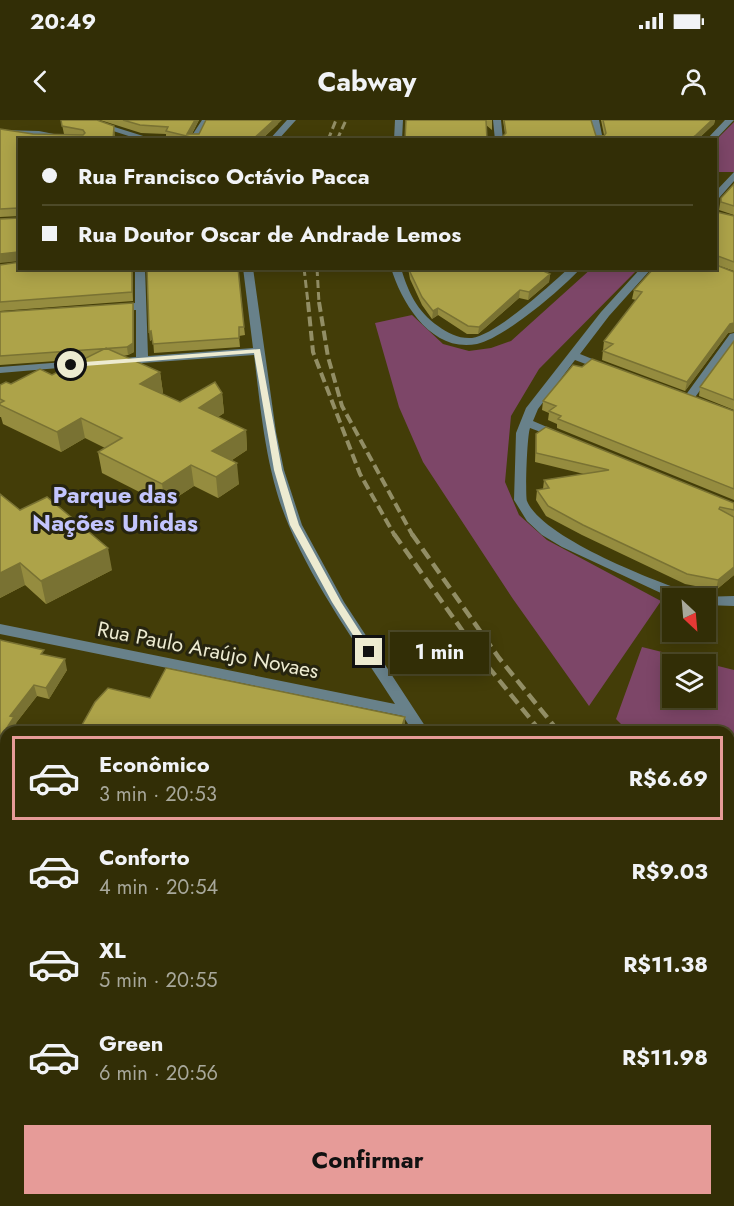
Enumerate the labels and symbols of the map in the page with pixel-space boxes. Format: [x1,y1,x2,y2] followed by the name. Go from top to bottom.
[57,351,84,378] route start
[32,477,198,540] district label: Parque das Nações Unidas
[662,588,716,642] north arrow
[95,614,321,686] street label: Rua Paulo Araújo Novaes
[390,631,489,673] callout: 1 min
[355,638,382,665] route end

